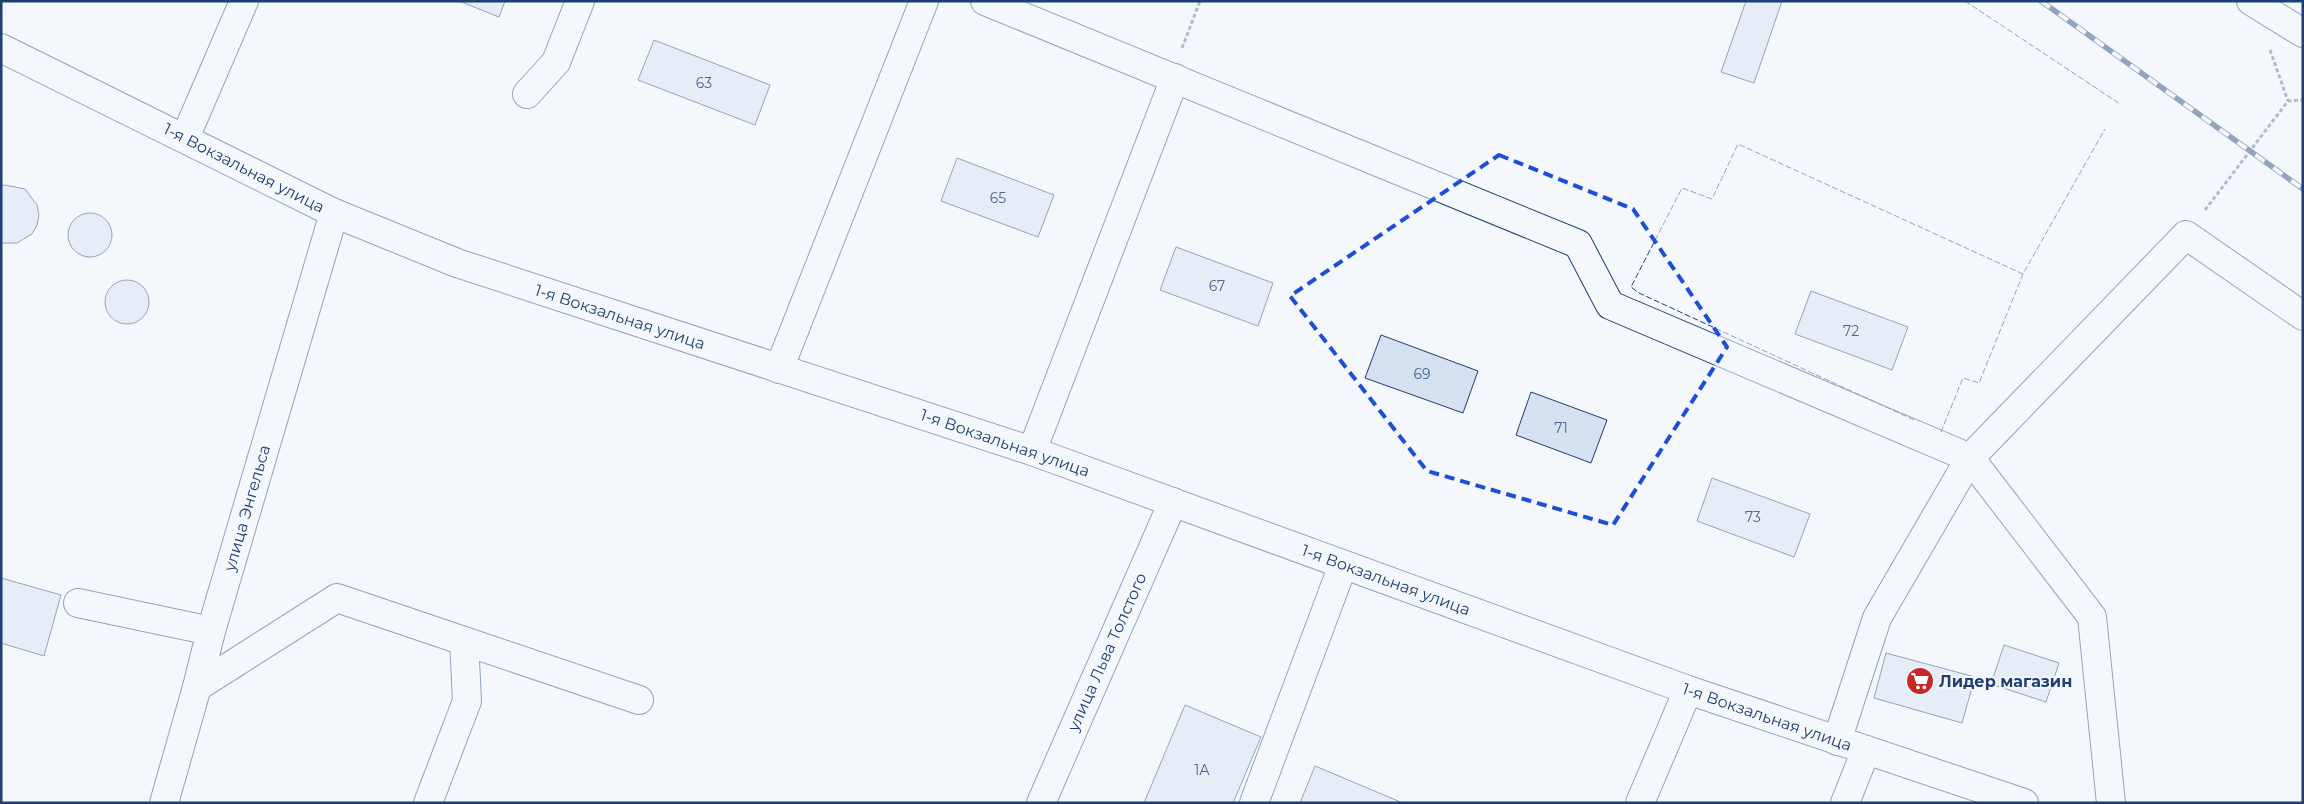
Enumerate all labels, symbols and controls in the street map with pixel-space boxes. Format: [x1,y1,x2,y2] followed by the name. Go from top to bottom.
[696,74,712,92] house number: 63
[160,119,328,217] street label: 1-я Вокзальная улица
[990,189,1006,207] house number: 65
[1209,277,1225,295] house number: 67
[532,280,708,354] street label: 1-я Вокзальная улица
[1843,322,1859,340] house number: 72
[1413,365,1431,383] house number: 69
[918,405,1092,481] street label: 1-я Вокзальная улица
[1554,419,1568,437] house number: 71
[220,443,274,574] street label: улица Энгельса
[1745,508,1761,526] house number: 73
[1299,541,1473,619] street label: 1-я Вокзальная улица
[1063,570,1151,735] street label: улица Льва Толстого
[1905,666,1935,696] supermarket icon: Лидер магазин
[1939,672,2072,691] place label: Лидер магазин
[1680,679,1854,755] street label: 1-я Вокзальная улица
[1194,761,1210,779] house number: 1А

